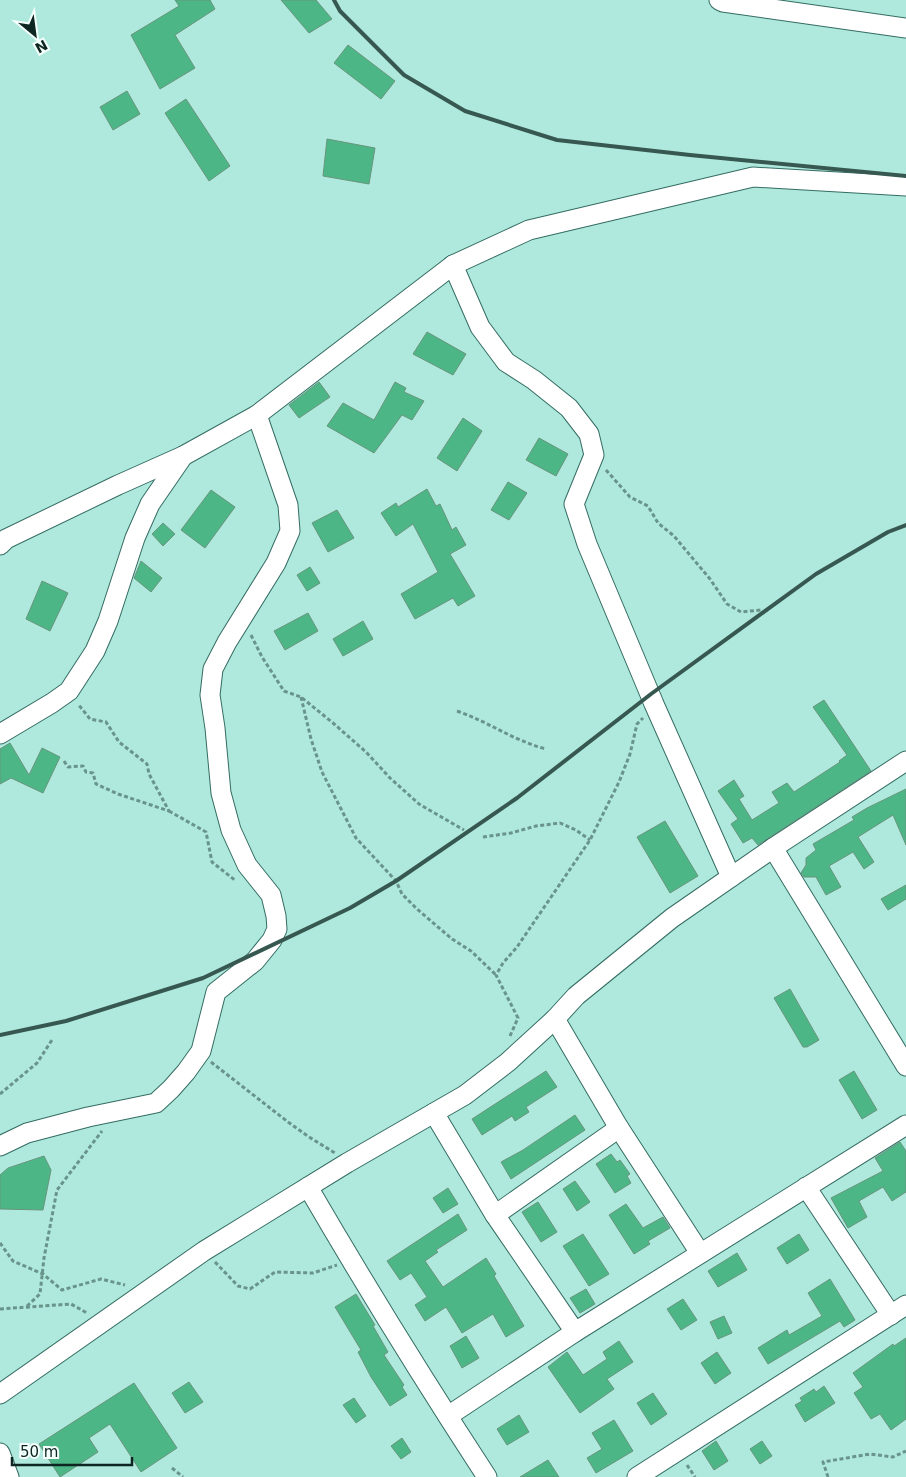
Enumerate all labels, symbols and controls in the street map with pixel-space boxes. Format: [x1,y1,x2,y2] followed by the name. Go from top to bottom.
[10,10,60,60] north arrow
[32,37,50,56] text: N
[12,1434,132,1466] scale bar
[20,1443,58,1461] text: 50 m

